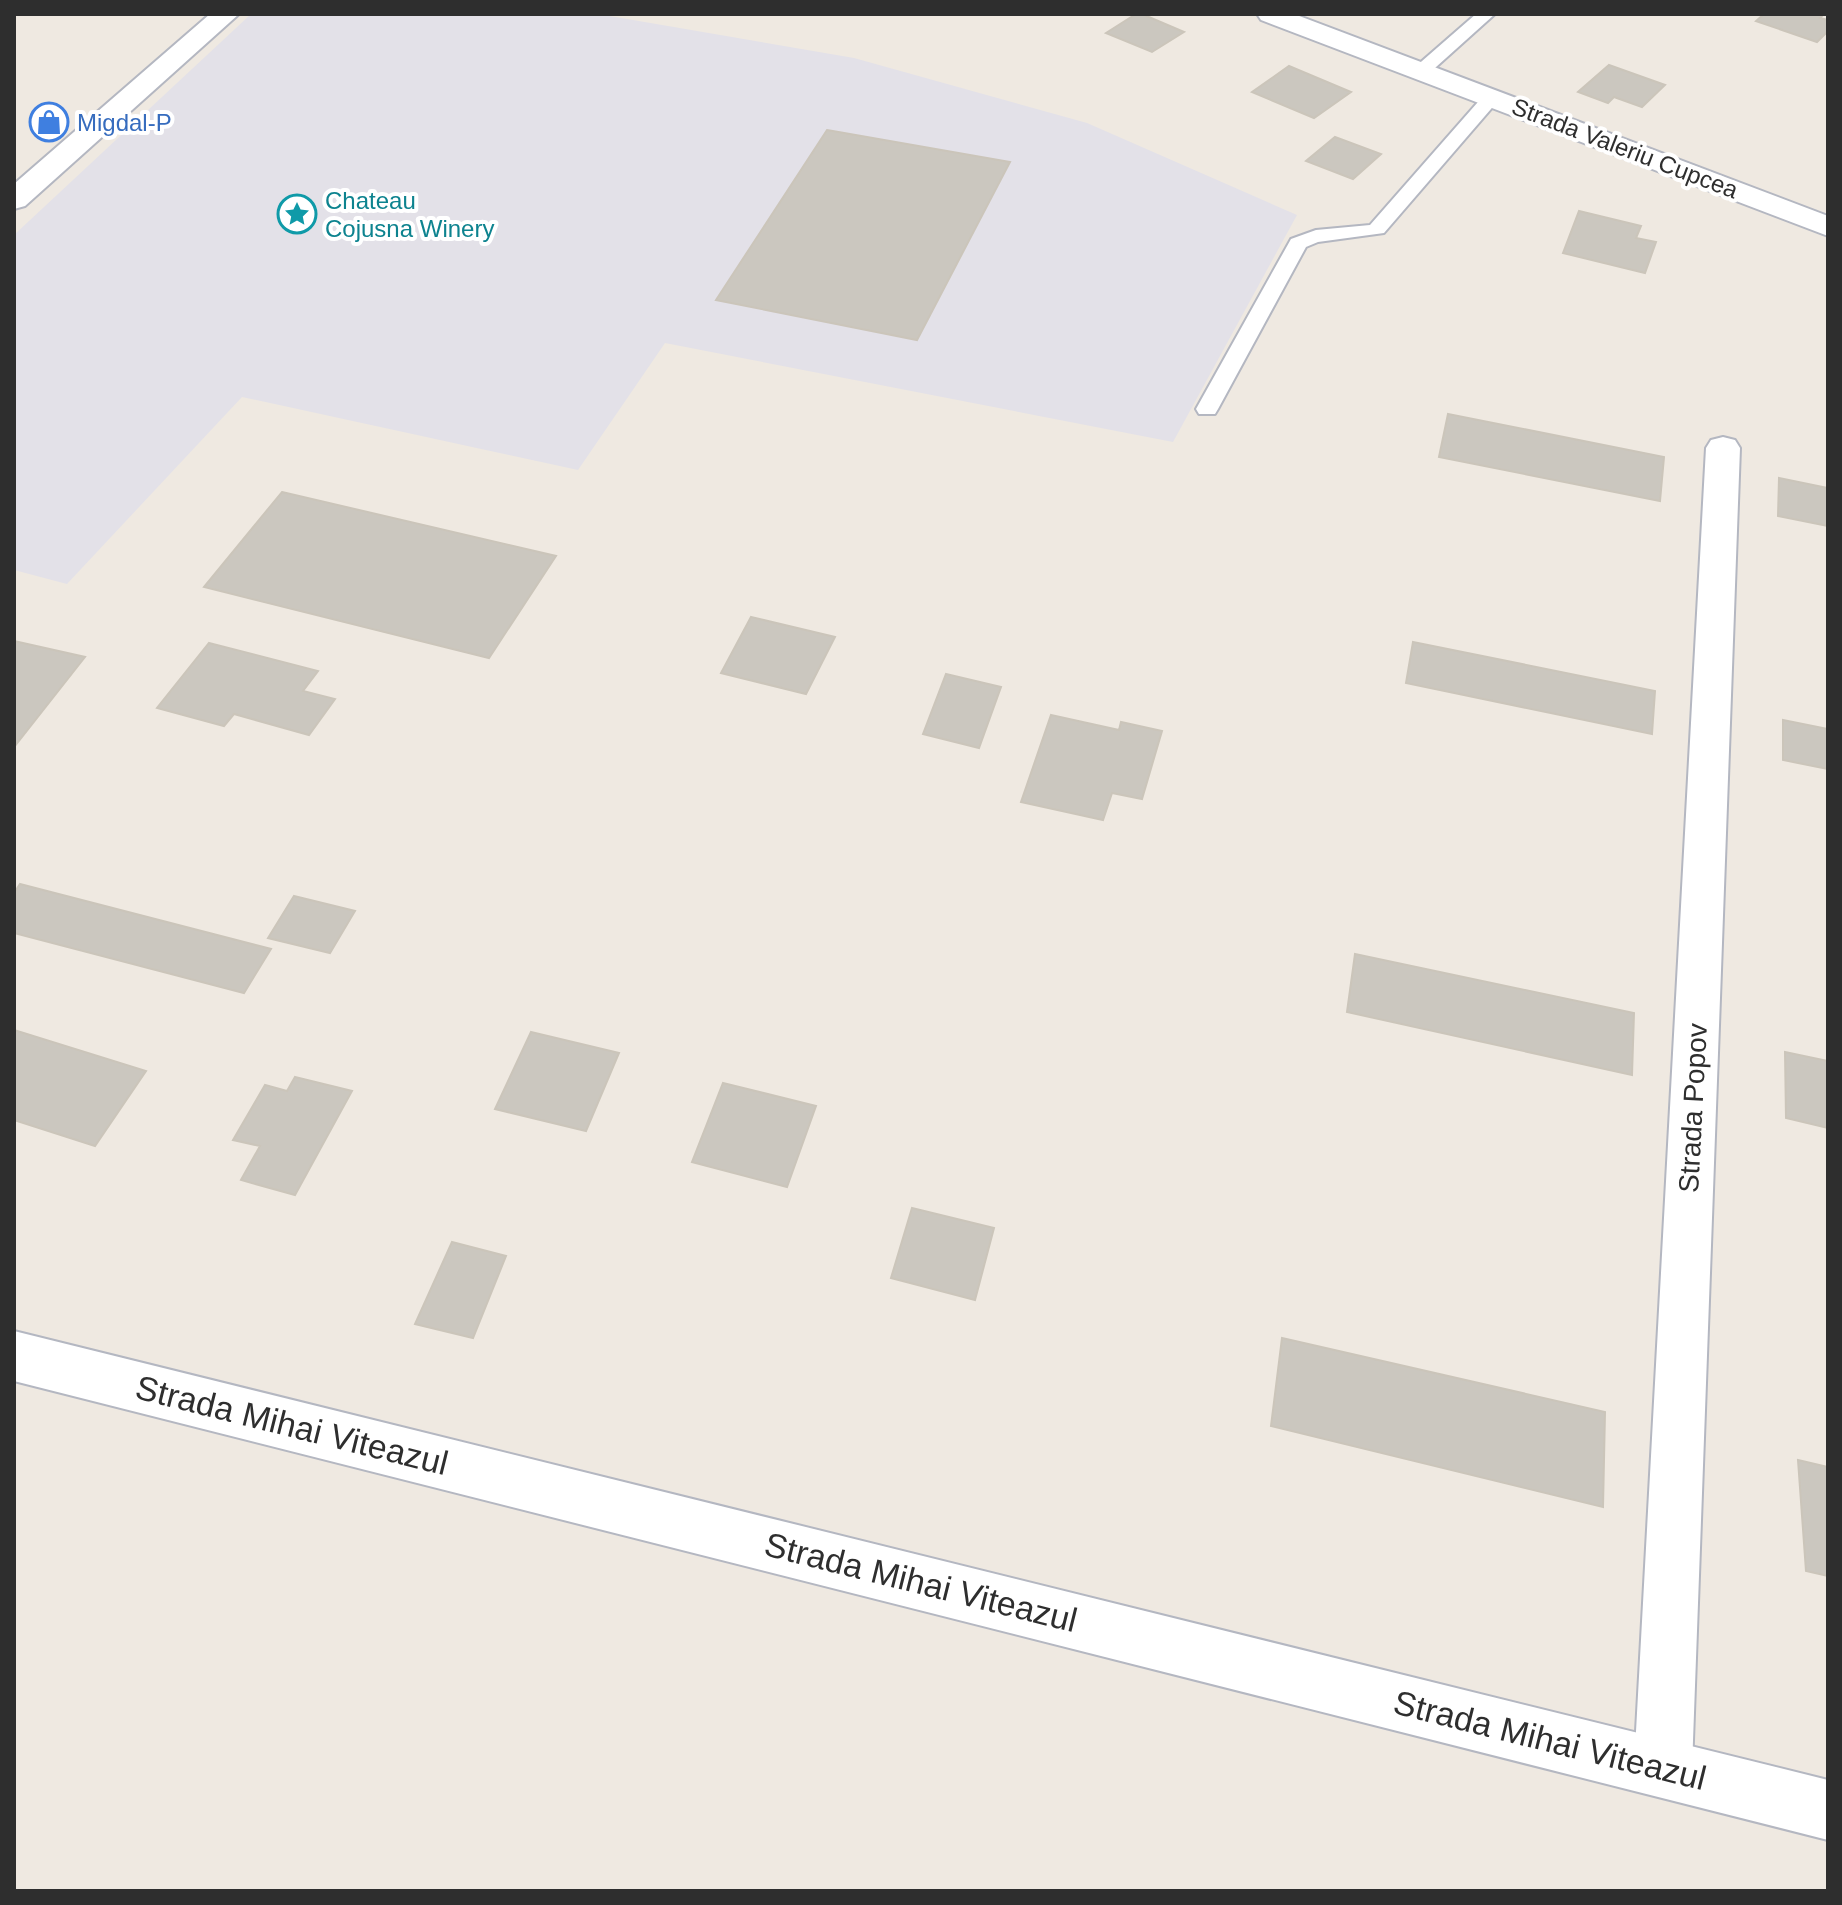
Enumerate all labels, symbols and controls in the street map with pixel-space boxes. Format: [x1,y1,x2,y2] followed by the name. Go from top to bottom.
[1508,92,1742,204] street label: Strada Valeriu Cupcea
[28,101,70,143] shop icon: Migdal-P
[77,109,172,136] place label: Migdal-P
[325,187,494,242] place label: Chateau Cojusna Winery
[276,193,318,235] place icon: Chateau Cojusna Winery
[1673,1022,1713,1194] street label: Strada Popov
[132,1368,452,1482] street label: Strada Mihai Viteazul
[761,1525,1081,1639] street label: Strada Mihai Viteazul
[1390,1683,1710,1797] street label: Strada Mihai Viteazul

